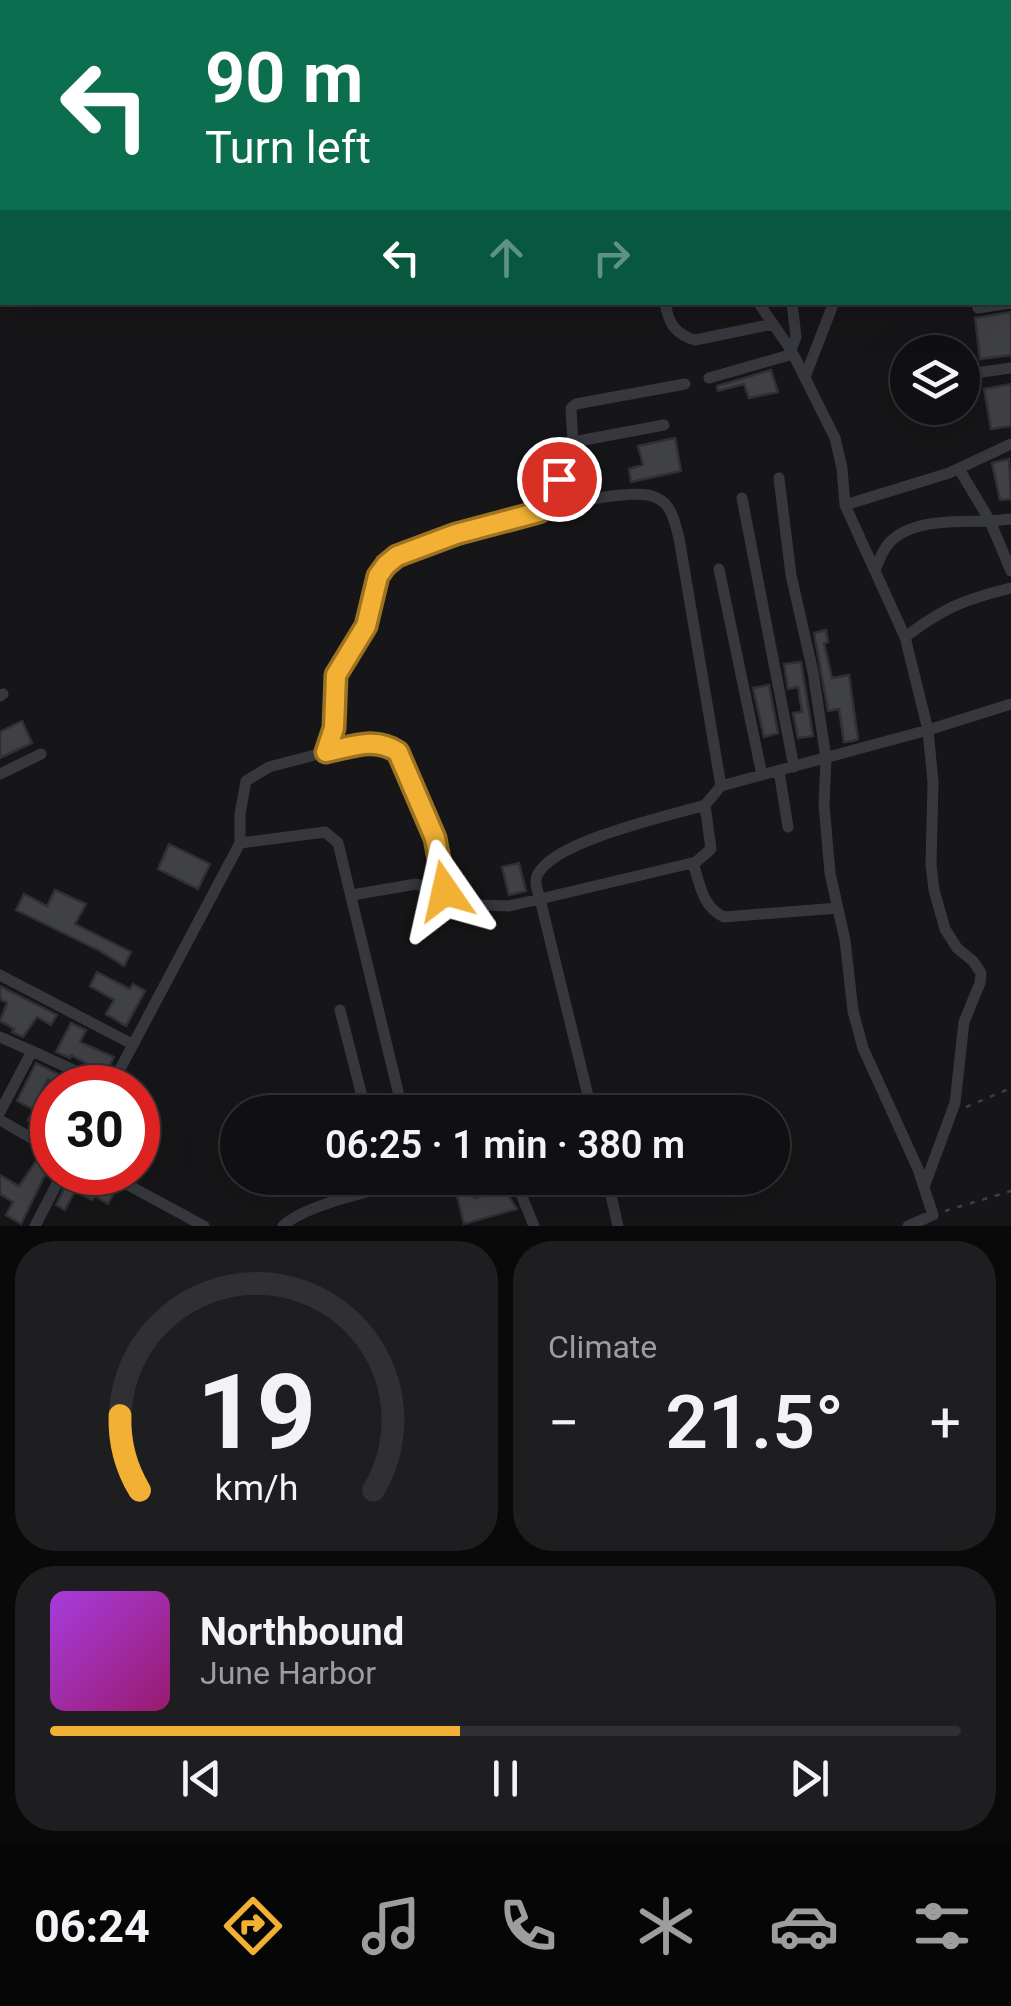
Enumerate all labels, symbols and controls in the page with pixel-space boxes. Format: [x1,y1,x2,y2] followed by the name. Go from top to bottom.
[205,37,363,119] text: 90 m
[40,40,170,170] icon: left
[205,121,371,174] text: Turn left
[374,230,429,285] icon: left
[479,230,534,285] icon: ahead
[584,230,639,285] icon: right
[890,335,980,425] map controls
[890,335,980,425] button: layers
[517,437,602,522] pin
[532,452,587,507] icon: arrive
[393,839,497,943] position arrow
[30,1065,160,1195] speed limit sign: 30
[325,1123,685,1167] text: 06:25 · 1 min · 380 m
[548,1328,657,1366] text: Climate
[197,1352,316,1473] text: 19
[665,1378,844,1466] text: 21.5°
[548,1391,579,1455] text: −
[930,1391,961,1455] text: +
[215,1467,298,1509] text: km/h
[200,1610,404,1654] text: Northbound
[200,1654,376,1692] text: June Harbor
[174,1751,229,1806] icon: previous
[478,1751,533,1806] icon: pause
[782,1751,837,1806] icon: next
[218,1891,288,1961] icon: directions
[356,1891,426,1961] icon: music
[493,1891,563,1961] icon: phone
[631,1891,701,1961] icon: climate
[769,1891,839,1961] icon: car
[907,1891,977,1961] icon: filters
[34,1900,150,1953] text: 06:24

